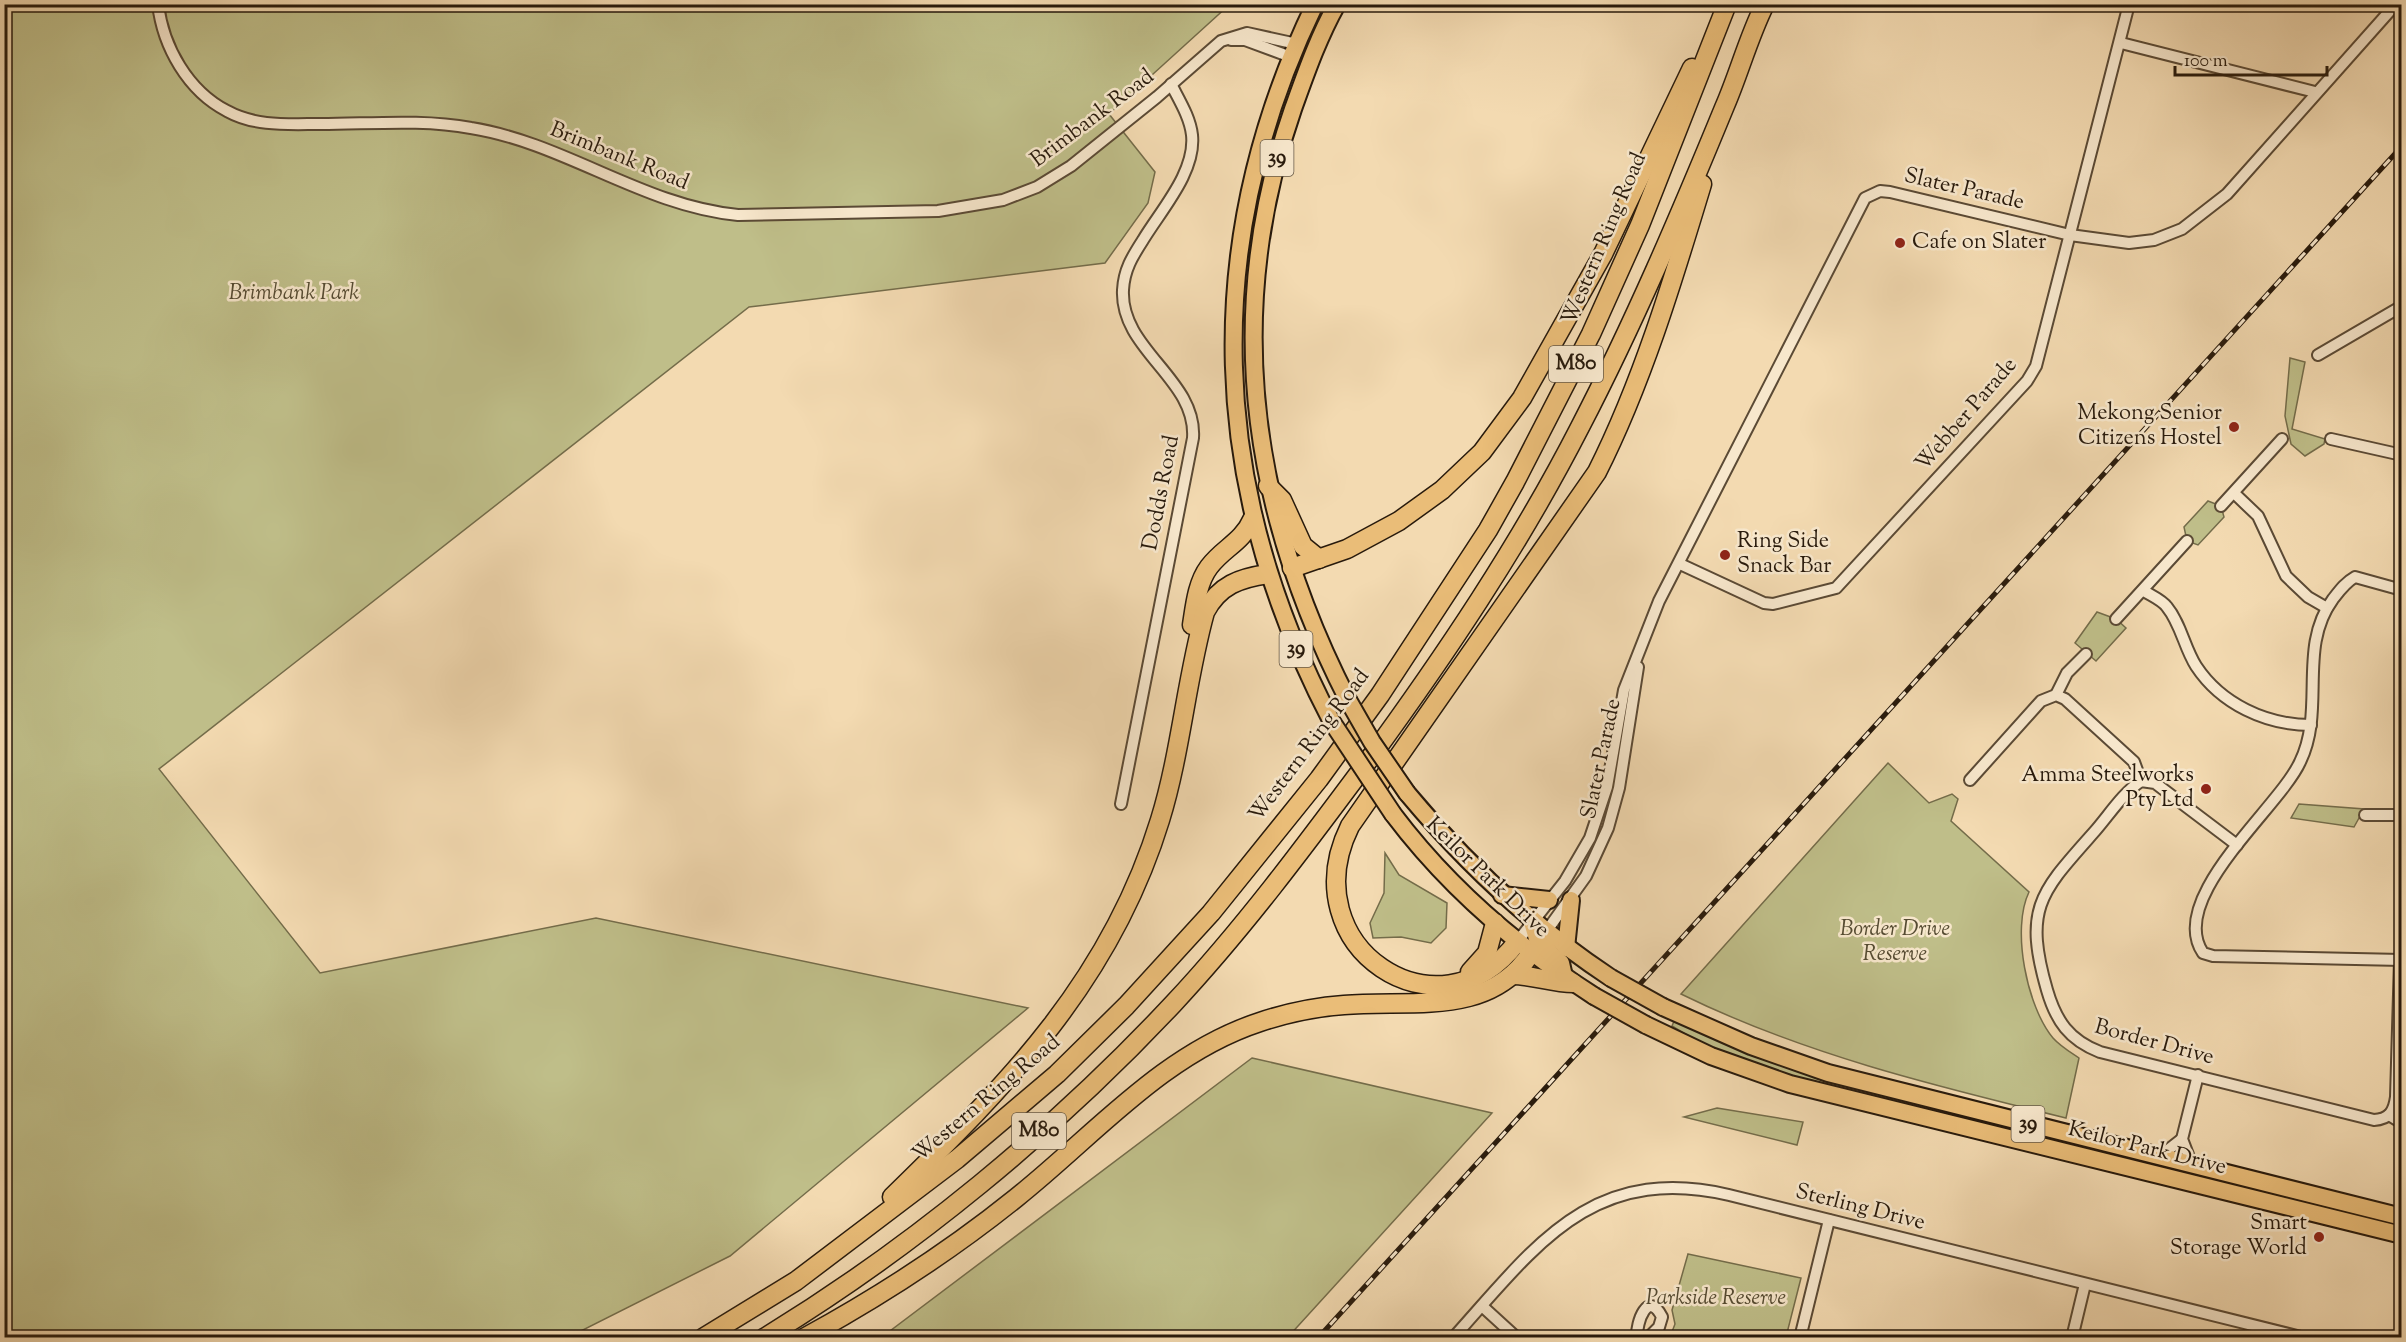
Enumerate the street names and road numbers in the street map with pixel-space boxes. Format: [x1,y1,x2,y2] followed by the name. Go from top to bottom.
[1024,62,1162,176] street label: Brimbank Road
[545,115,693,199] street label: Brimbank Road
[1260,140,1294,176] road number: 39
[1554,148,1656,330] street label: Western Ring Road
[1901,161,2027,219] street label: Slater Parade
[1549,346,1603,382] road number: M80
[1908,351,2026,479] street label: Webber Parade
[1135,433,1189,553] street label: Dodds Road
[1280,631,1312,667] road number: 39
[1242,663,1378,829] street label: Western Ring Road
[1574,696,1630,822] street label: Slater Parade
[1418,810,1556,946] street label: Keilor Park Drive
[2091,1012,2217,1074] street label: Border Drive
[906,1027,1068,1171] street label: Western Ring Road
[2012,1106,2044,1142] road number: 39
[1012,1113,1066,1149] road number: M80
[2065,1114,2229,1184] street label: Keilor Park Drive
[1792,1176,1928,1240] street label: Sterling Drive

